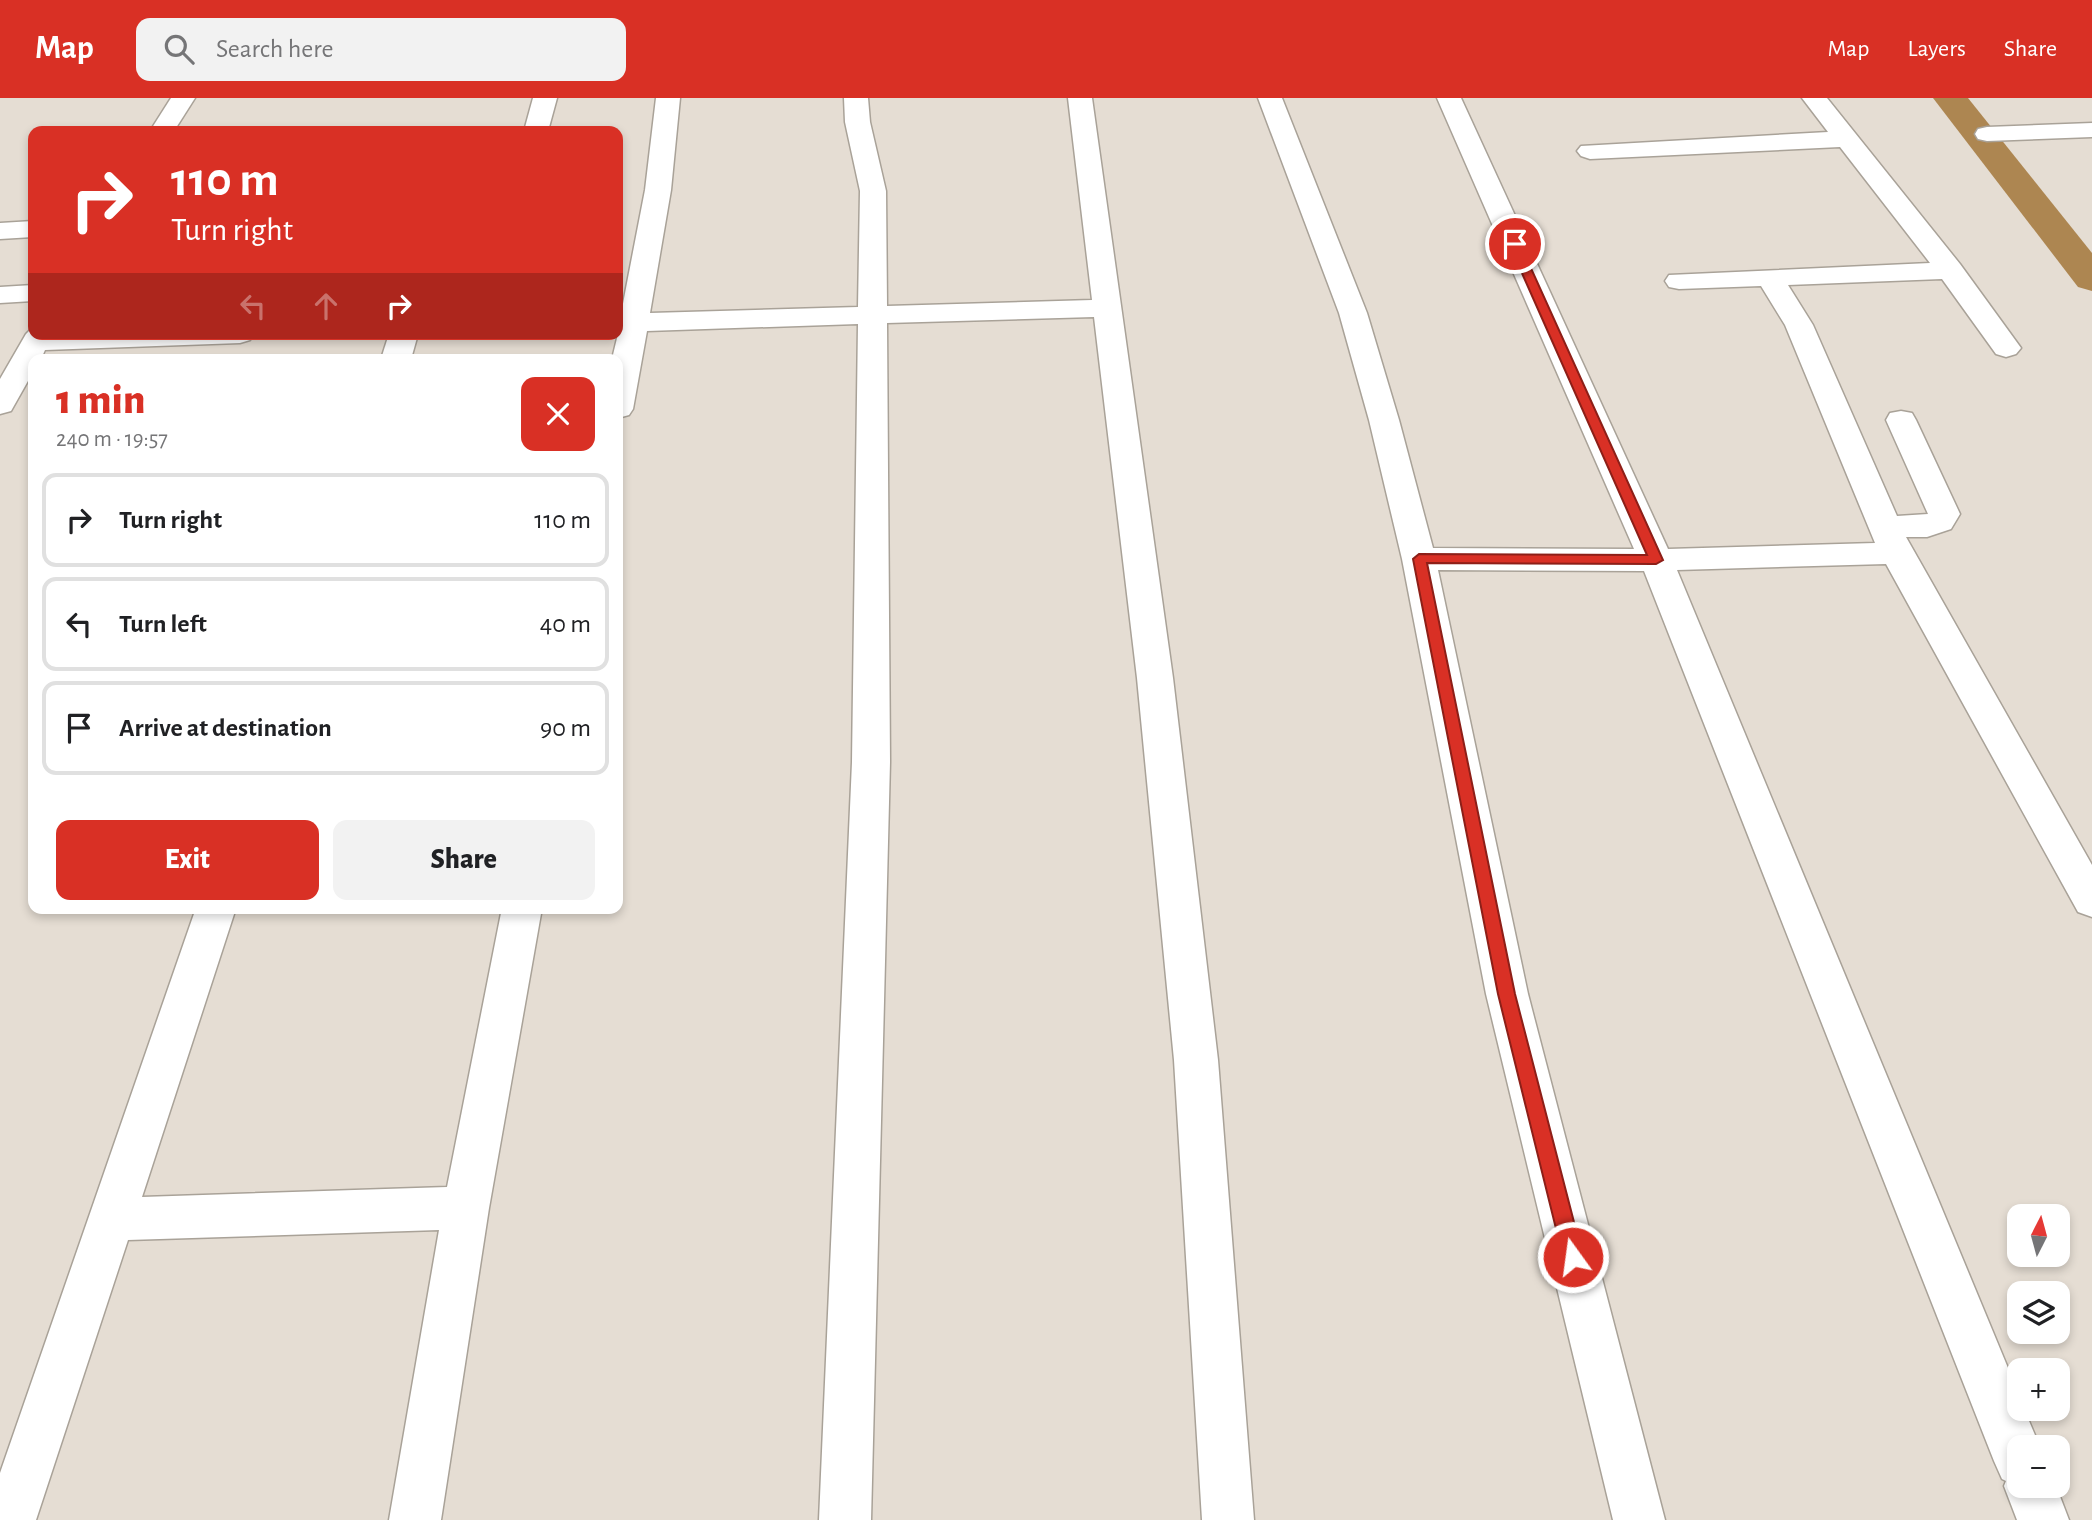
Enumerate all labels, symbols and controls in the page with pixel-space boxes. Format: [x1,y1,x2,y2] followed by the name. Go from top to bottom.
[136,18,626,81] search box
[160,30,198,68] icon: search
[35,32,94,65] text: Map
[216,36,334,62] text: Search here
[1827,37,1869,61] text: Map
[1907,37,1966,61] text: Layers
[2004,37,2057,61] text: Share
[56,154,147,245] icon: right
[171,156,279,205] text: 110 m
[171,214,293,246] text: Turn right
[1485,214,1545,274] pin
[1496,225,1534,263] icon: arrive
[234,287,272,325] icon: left
[307,287,345,325] icon: ahead
[380,287,418,325] icon: right
[521,377,595,451] button: close
[56,379,145,421] text: 1 min
[56,428,168,451] text: 240 m · 19:57
[60,501,98,539] icon: right
[119,507,222,533] text: Turn right
[534,507,591,533] text: 110 m
[60,605,98,643] icon: left
[119,611,207,637] text: Turn left
[540,611,591,637] text: 40 m
[60,709,98,747] icon: arrive
[119,715,332,741] text: Arrive at destination
[540,715,591,741] text: 90 m
[56,820,319,900] button: Exit
[333,820,595,900] button: Share
[2007,1204,2070,1267] north arrow
[2007,1204,2070,1498] map controls
[1536,1220,1610,1294] position arrow
[2007,1281,2070,1344] button: layers
[2007,1358,2070,1421] button: +
[2007,1435,2070,1498] button: −

